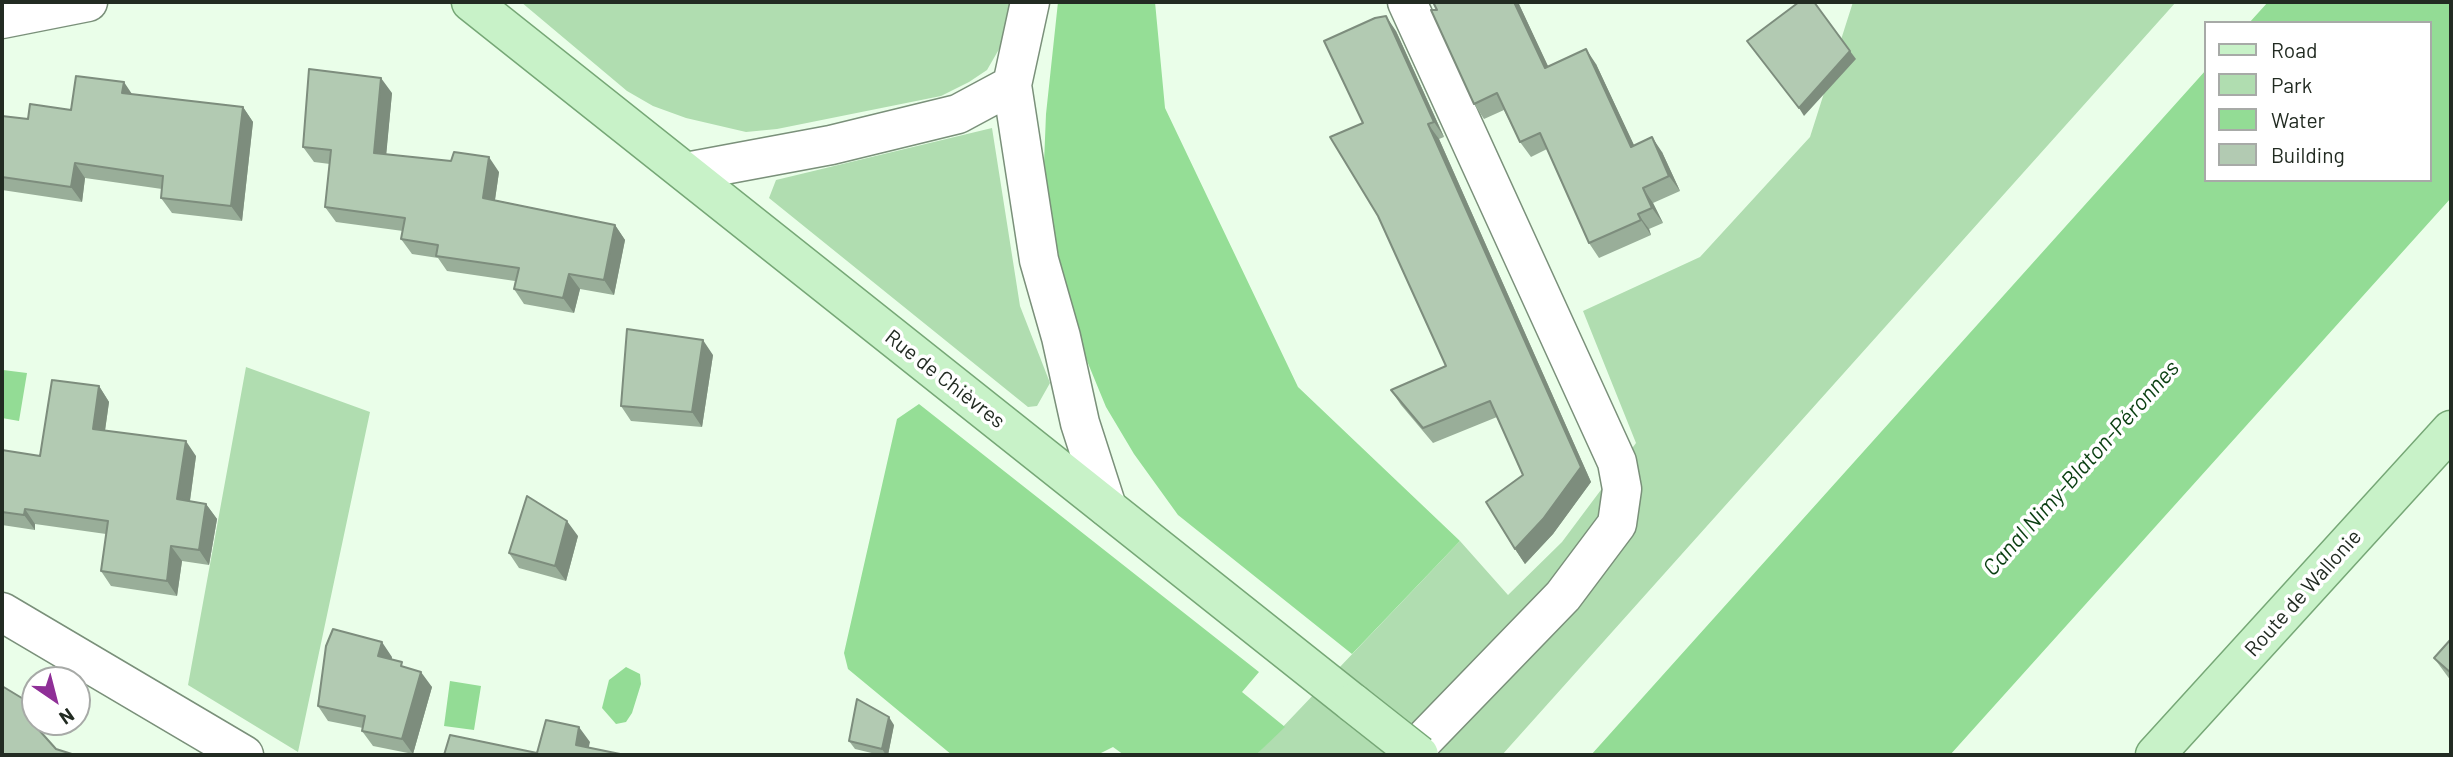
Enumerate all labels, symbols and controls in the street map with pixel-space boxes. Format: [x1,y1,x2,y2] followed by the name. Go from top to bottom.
[2204,21,2432,182] legend
[2271,37,2317,62] text: Road
[2271,72,2312,97] text: Park
[2271,107,2325,132] text: Water
[2271,142,2345,167] text: Building
[880,324,1010,434] street label: Rue de Chièvres
[1977,355,2185,581] water label: Canal Nimy-Blaton-Péronnes
[2239,524,2367,662] street label: Route de Wallonie
[21,666,91,736] north arrow
[55,704,79,730] text: N

